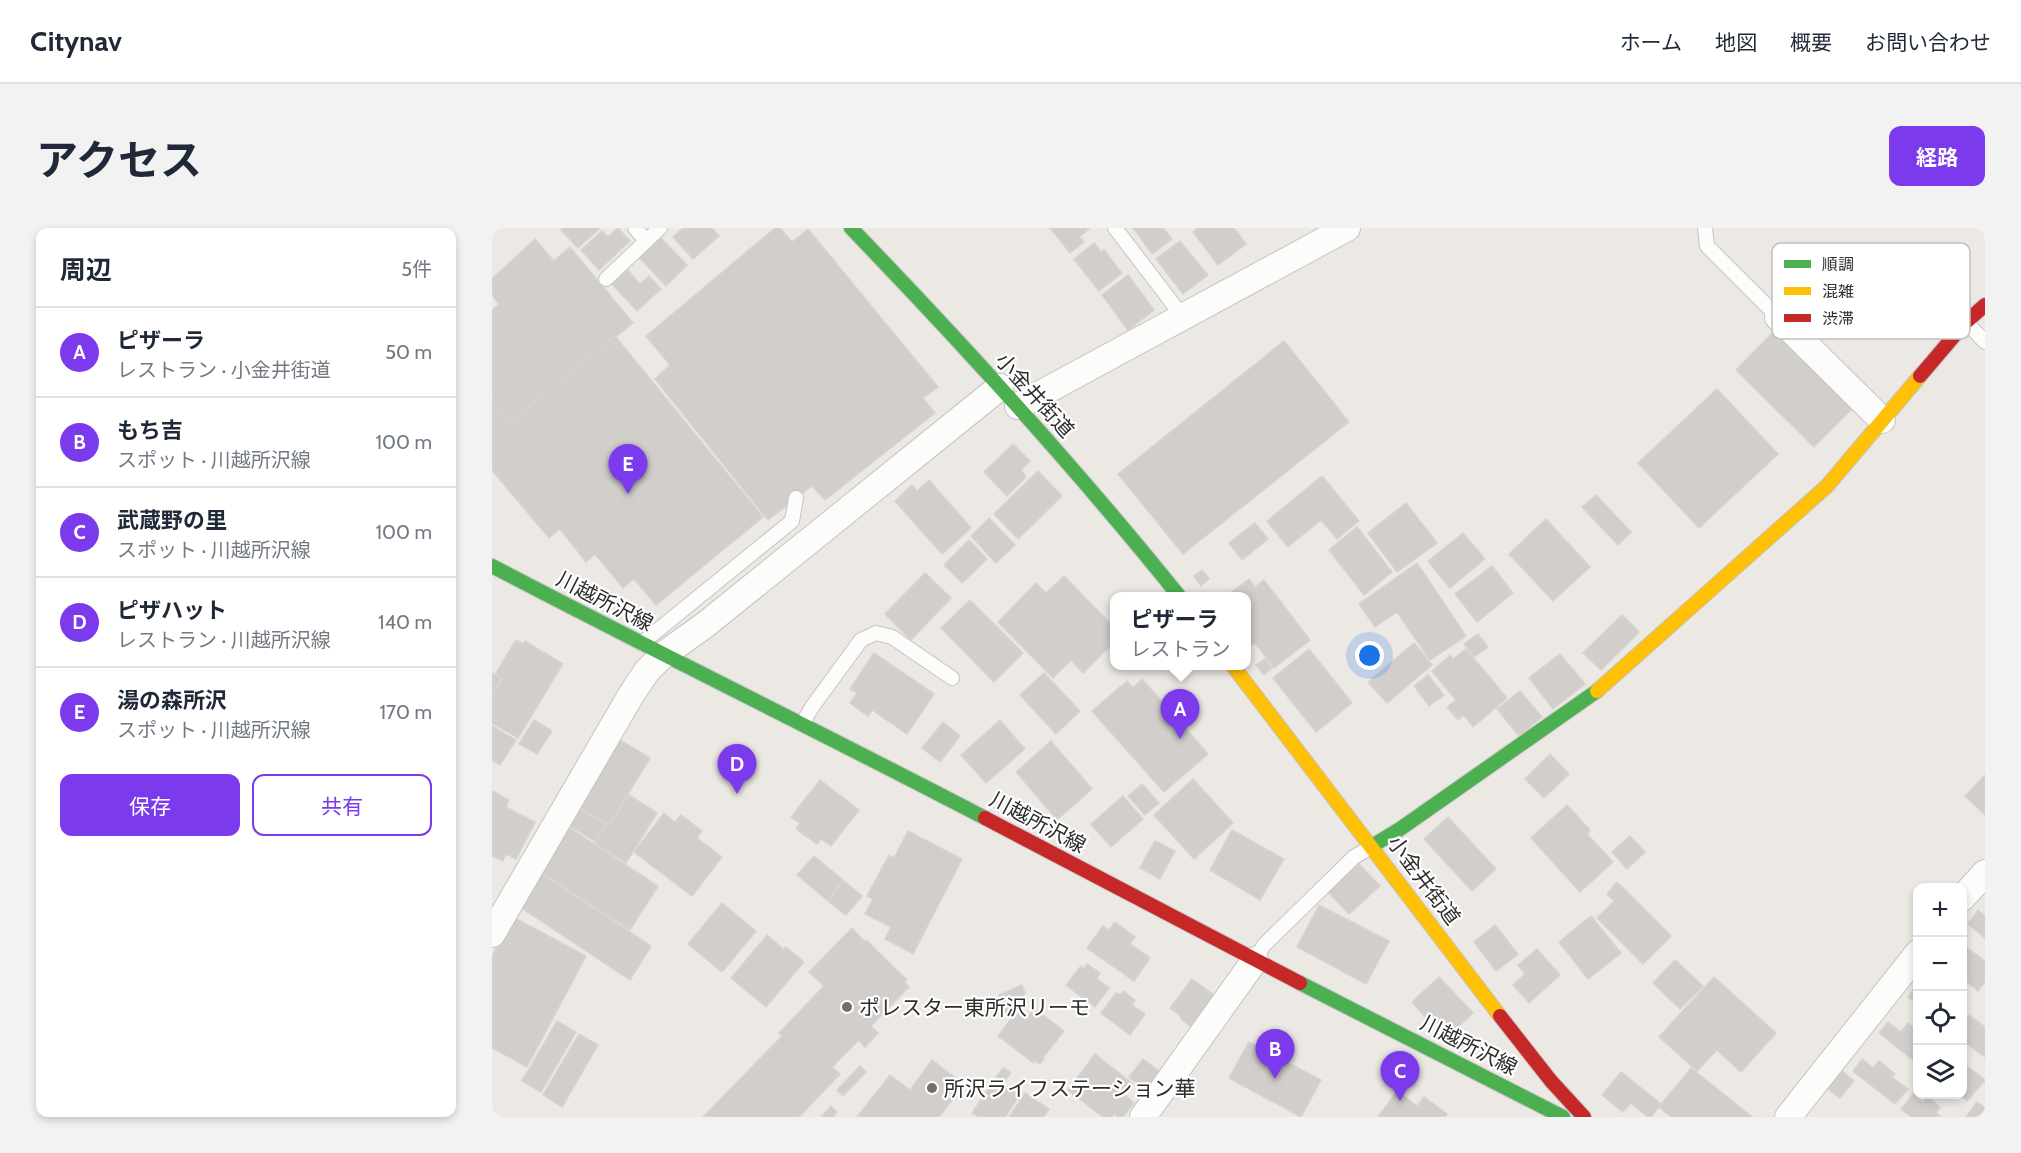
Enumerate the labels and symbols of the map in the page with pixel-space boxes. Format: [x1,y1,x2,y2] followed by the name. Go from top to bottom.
[1772,243,1970,339] legend
[1822,255,1854,274] text: 順調
[1822,282,1854,301] text: 混雑
[1822,309,1854,328] text: 渋滞
[991,348,1079,442] street label: 小金井街道
[608,444,648,494] pin: E
[553,566,657,636] street label: 川越所沢線
[1355,641,1384,670] your location
[1160,690,1200,739] pin: A
[718,744,756,794] pin: D
[986,786,1090,858] street label: 川越所沢線
[1382,831,1466,929] street label: 小金井街道
[859,995,1090,1020] place label: ポレスター東所沢リーモ
[840,1000,854,1014] marker: ポレスター東所沢リーモ
[1417,1010,1521,1080] street label: 川越所沢線
[1256,1030,1294,1079] pin: B
[1380,1052,1420,1101] pin: C
[944,1076,1196,1101] place label: 所沢ライフステーション華
[925,1081,939,1095] marker: 所沢ライフステーション華

